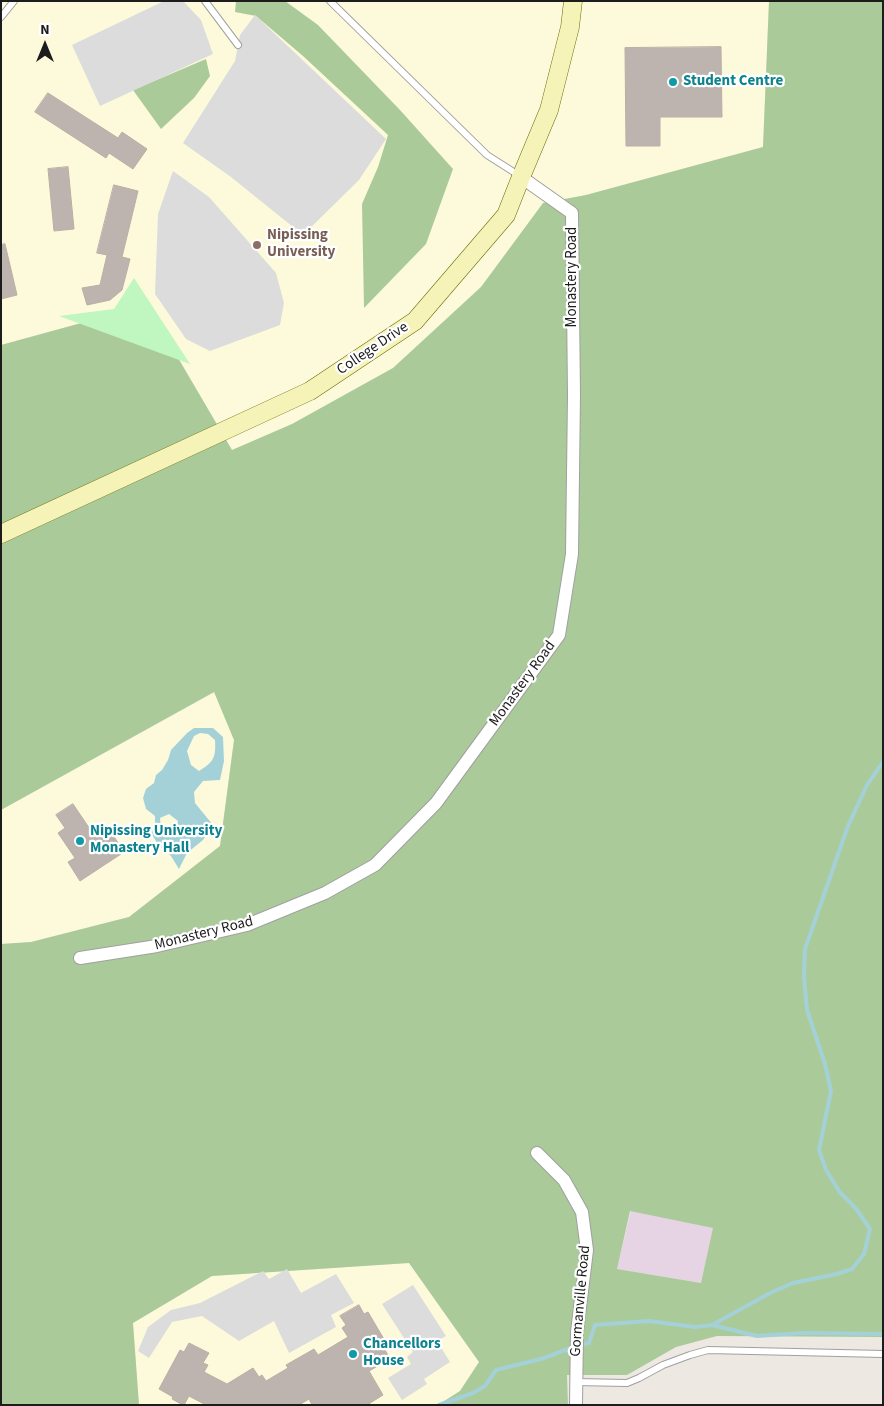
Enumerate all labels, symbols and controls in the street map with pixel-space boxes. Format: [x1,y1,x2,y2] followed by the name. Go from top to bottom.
[20,20,70,70] north arrow
[40,20,50,40] text: N
[683,73,783,91] place label: Student Centre
[667,76,679,88] marker: Student Centre
[267,227,335,262] place label: Nipissing University
[564,227,582,327] street label: Monastery Road
[251,239,263,251] marker: Nipissing University
[334,319,412,379] street label: College Drive
[486,638,560,730] street label: Monastery Road
[90,823,222,858] place label: Nipissing University Monastery Hall
[74,835,86,847] marker: Nipissing University Monastery Hall
[153,913,255,955] street label: Monastery Road
[567,1245,595,1357] street label: Gormanville Road
[363,1336,441,1371] place label: Chancellors House
[347,1348,359,1360] marker: Chancellors House

